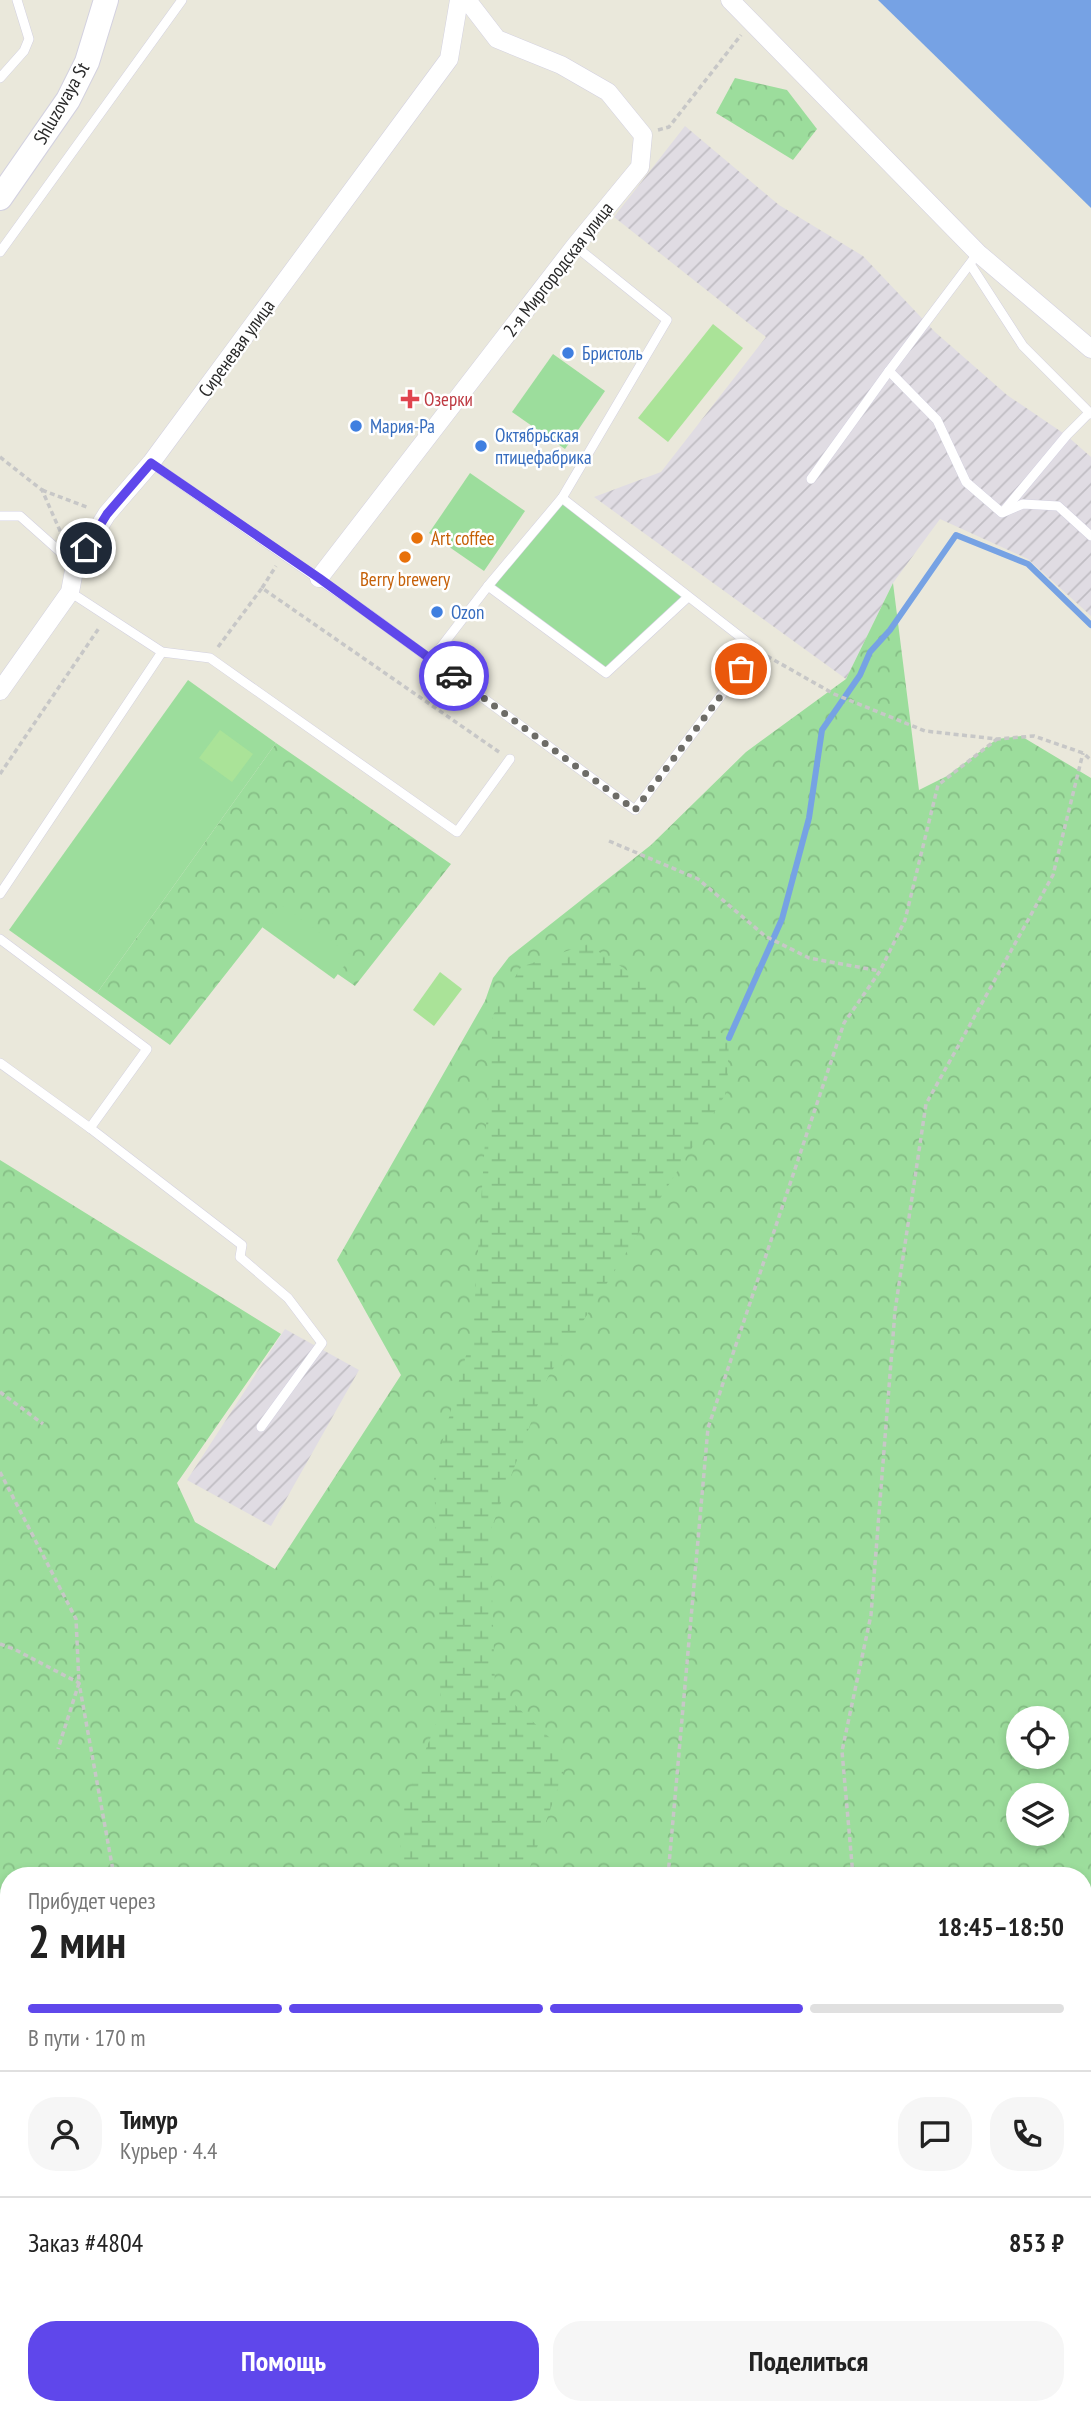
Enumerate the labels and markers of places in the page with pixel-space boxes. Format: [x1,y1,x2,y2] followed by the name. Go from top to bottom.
[582,341,643,365] place label: Бристоль
[560,345,576,361] marker: Бристоль
[424,387,473,411] place label: Озерки
[402,391,418,407] marker: Озерки
[370,414,435,438] place label: Мария-Ра
[348,418,364,434] marker: Мария-Ра
[495,423,592,469] place label: Октябрьская птицефабрика
[473,438,489,454] marker: Октябрьская птицефабрика
[56,518,116,578] pin
[431,526,495,550] place label: Art coffee
[409,530,425,546] marker: Art coffee
[397,549,413,565] marker: Berry brewery
[360,567,451,591] place label: Berry brewery
[451,600,484,624] place label: Ozon
[429,604,445,620] marker: Ozon
[711,639,771,699] pin

